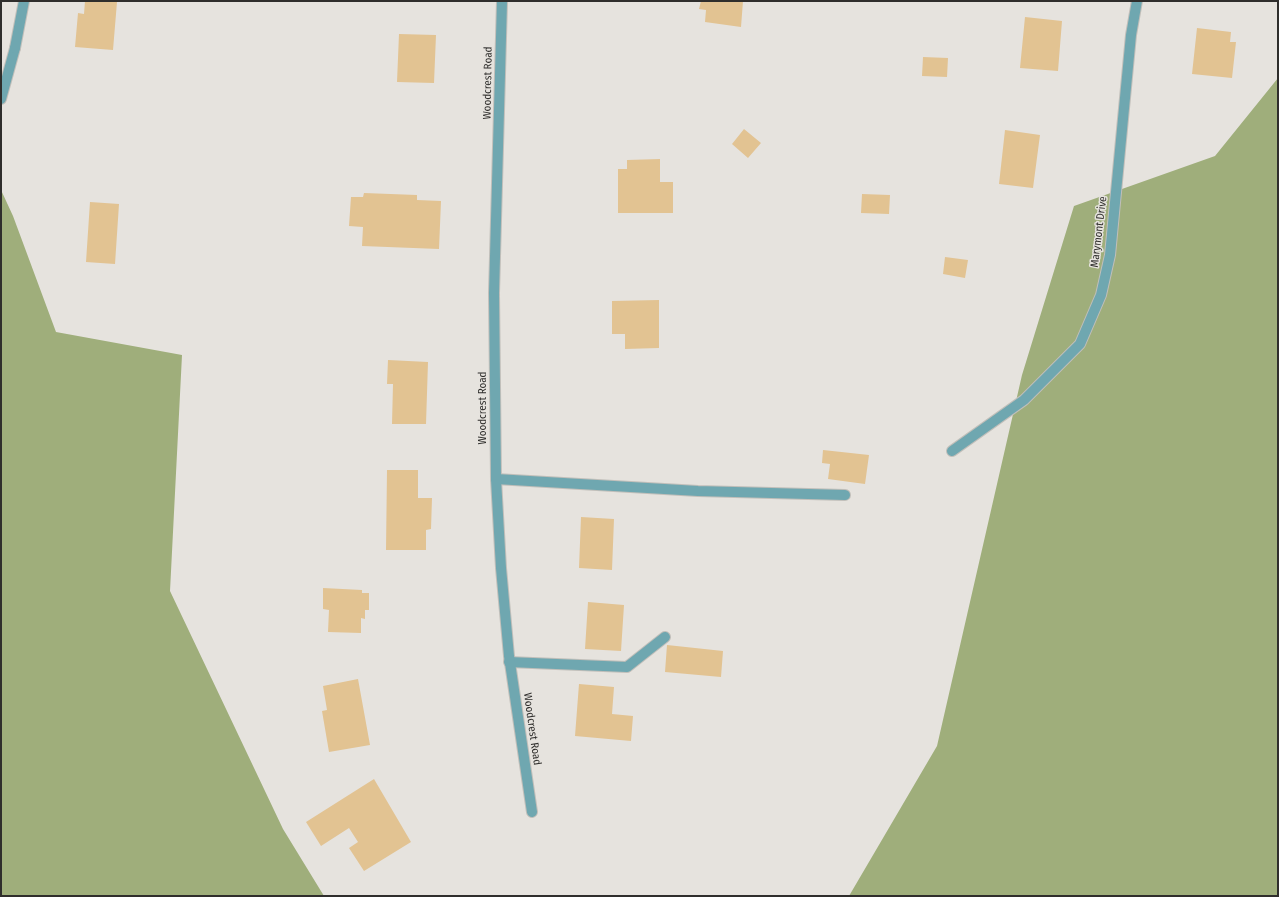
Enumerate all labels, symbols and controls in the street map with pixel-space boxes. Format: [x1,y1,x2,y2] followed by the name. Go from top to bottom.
[481,46,495,120] street label: Woodcrest Road
[1088,196,1110,268] street label: Marymont Drive
[476,372,490,444] street label: Woodcrest Road
[520,692,544,766] street label: Woodcrest Road

